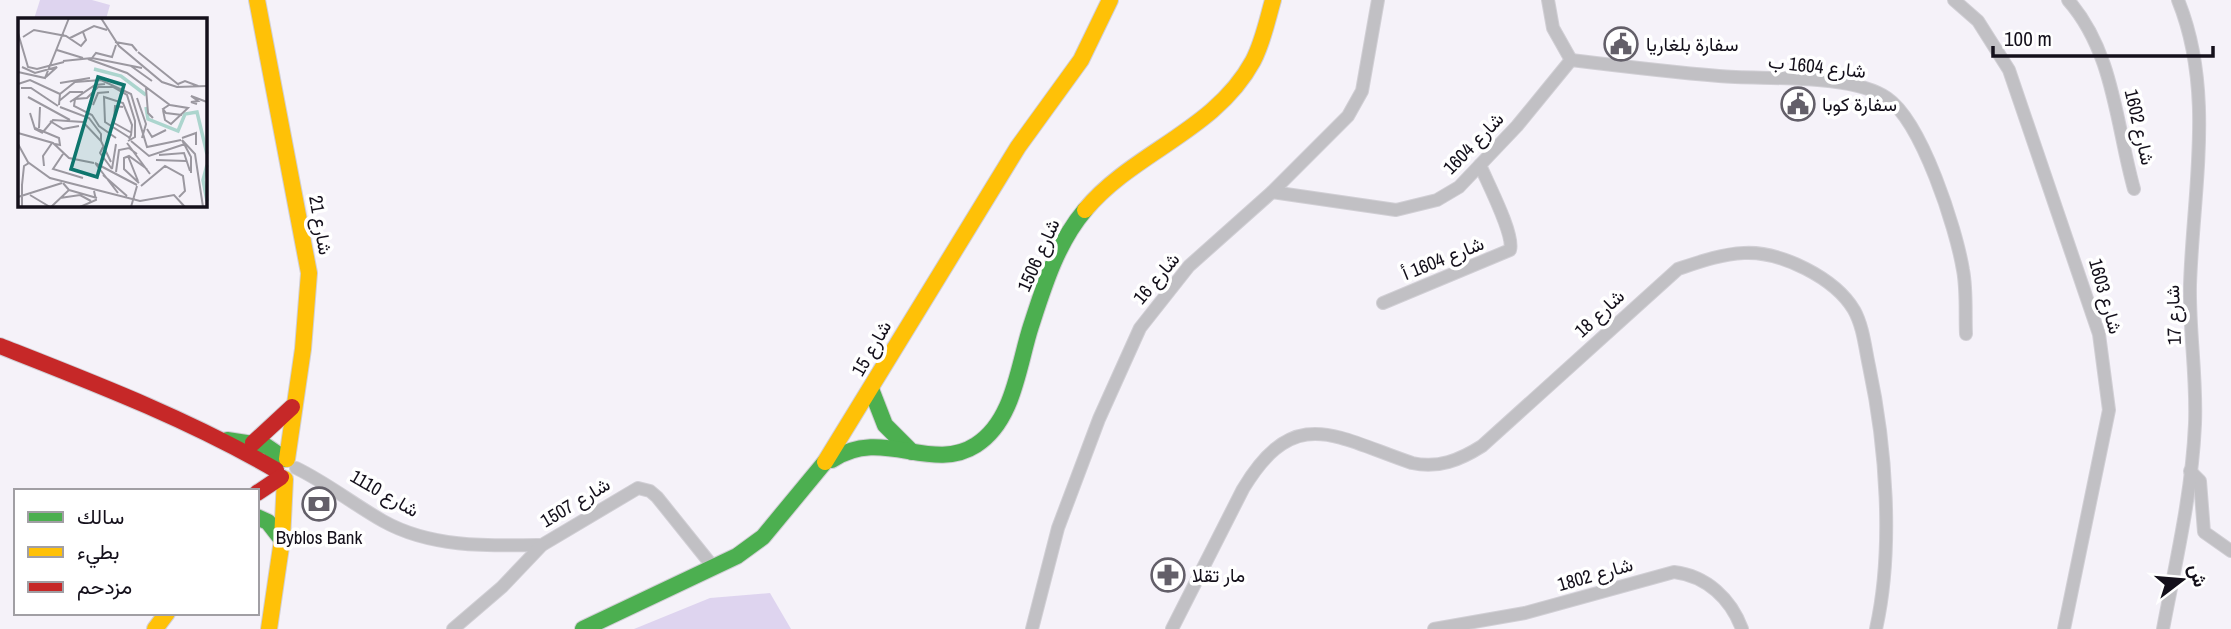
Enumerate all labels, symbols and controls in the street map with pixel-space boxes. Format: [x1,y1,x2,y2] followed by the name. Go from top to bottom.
[1993,14,2214,58] scale bar
[18,18,206,206] inset map
[2004,24,2052,53] text: 100 m
[1602,25,1640,63] public building icon: سفارة بلغاريا
[1646,31,1739,57] place label: سفارة بلغاريا
[1767,48,1867,84] street label: شارع 1604 ب
[1779,85,1817,123] public building icon: سفارة كوبا
[2119,86,2161,168] street label: شارع 1602
[1822,91,1897,117] place label: سفارة كوبا
[1437,106,1509,180] street label: شارع 1604
[303,193,339,257] street label: شارع 21
[1010,214,1066,296] street label: شارع 1506
[1398,230,1488,286] street label: شارع 1604 أ
[1127,247,1185,309] street label: شارع 16
[2083,255,2129,337] street label: شارع 1603
[1568,283,1630,343] street label: شارع 18
[2159,285,2187,345] street label: شارع 17
[845,316,897,380] street label: شارع 15
[346,463,424,523] street label: شارع 1110
[535,471,615,533] street label: شارع 1507
[300,485,338,523] bank icon: Byblos Bank
[14,489,259,615] legend
[77,502,124,531] text: سالك
[276,524,363,550] place label: Byblos Bank
[77,537,120,569] text: بطيء
[2147,545,2217,615] north arrow
[1554,551,1636,597] street label: شارع 1802
[1149,556,1187,594] pharmacy icon: مار تقلا
[2183,561,2214,590] text: ش
[1192,562,1245,588] place label: مار تقلا
[77,572,132,601] text: مزدحم

